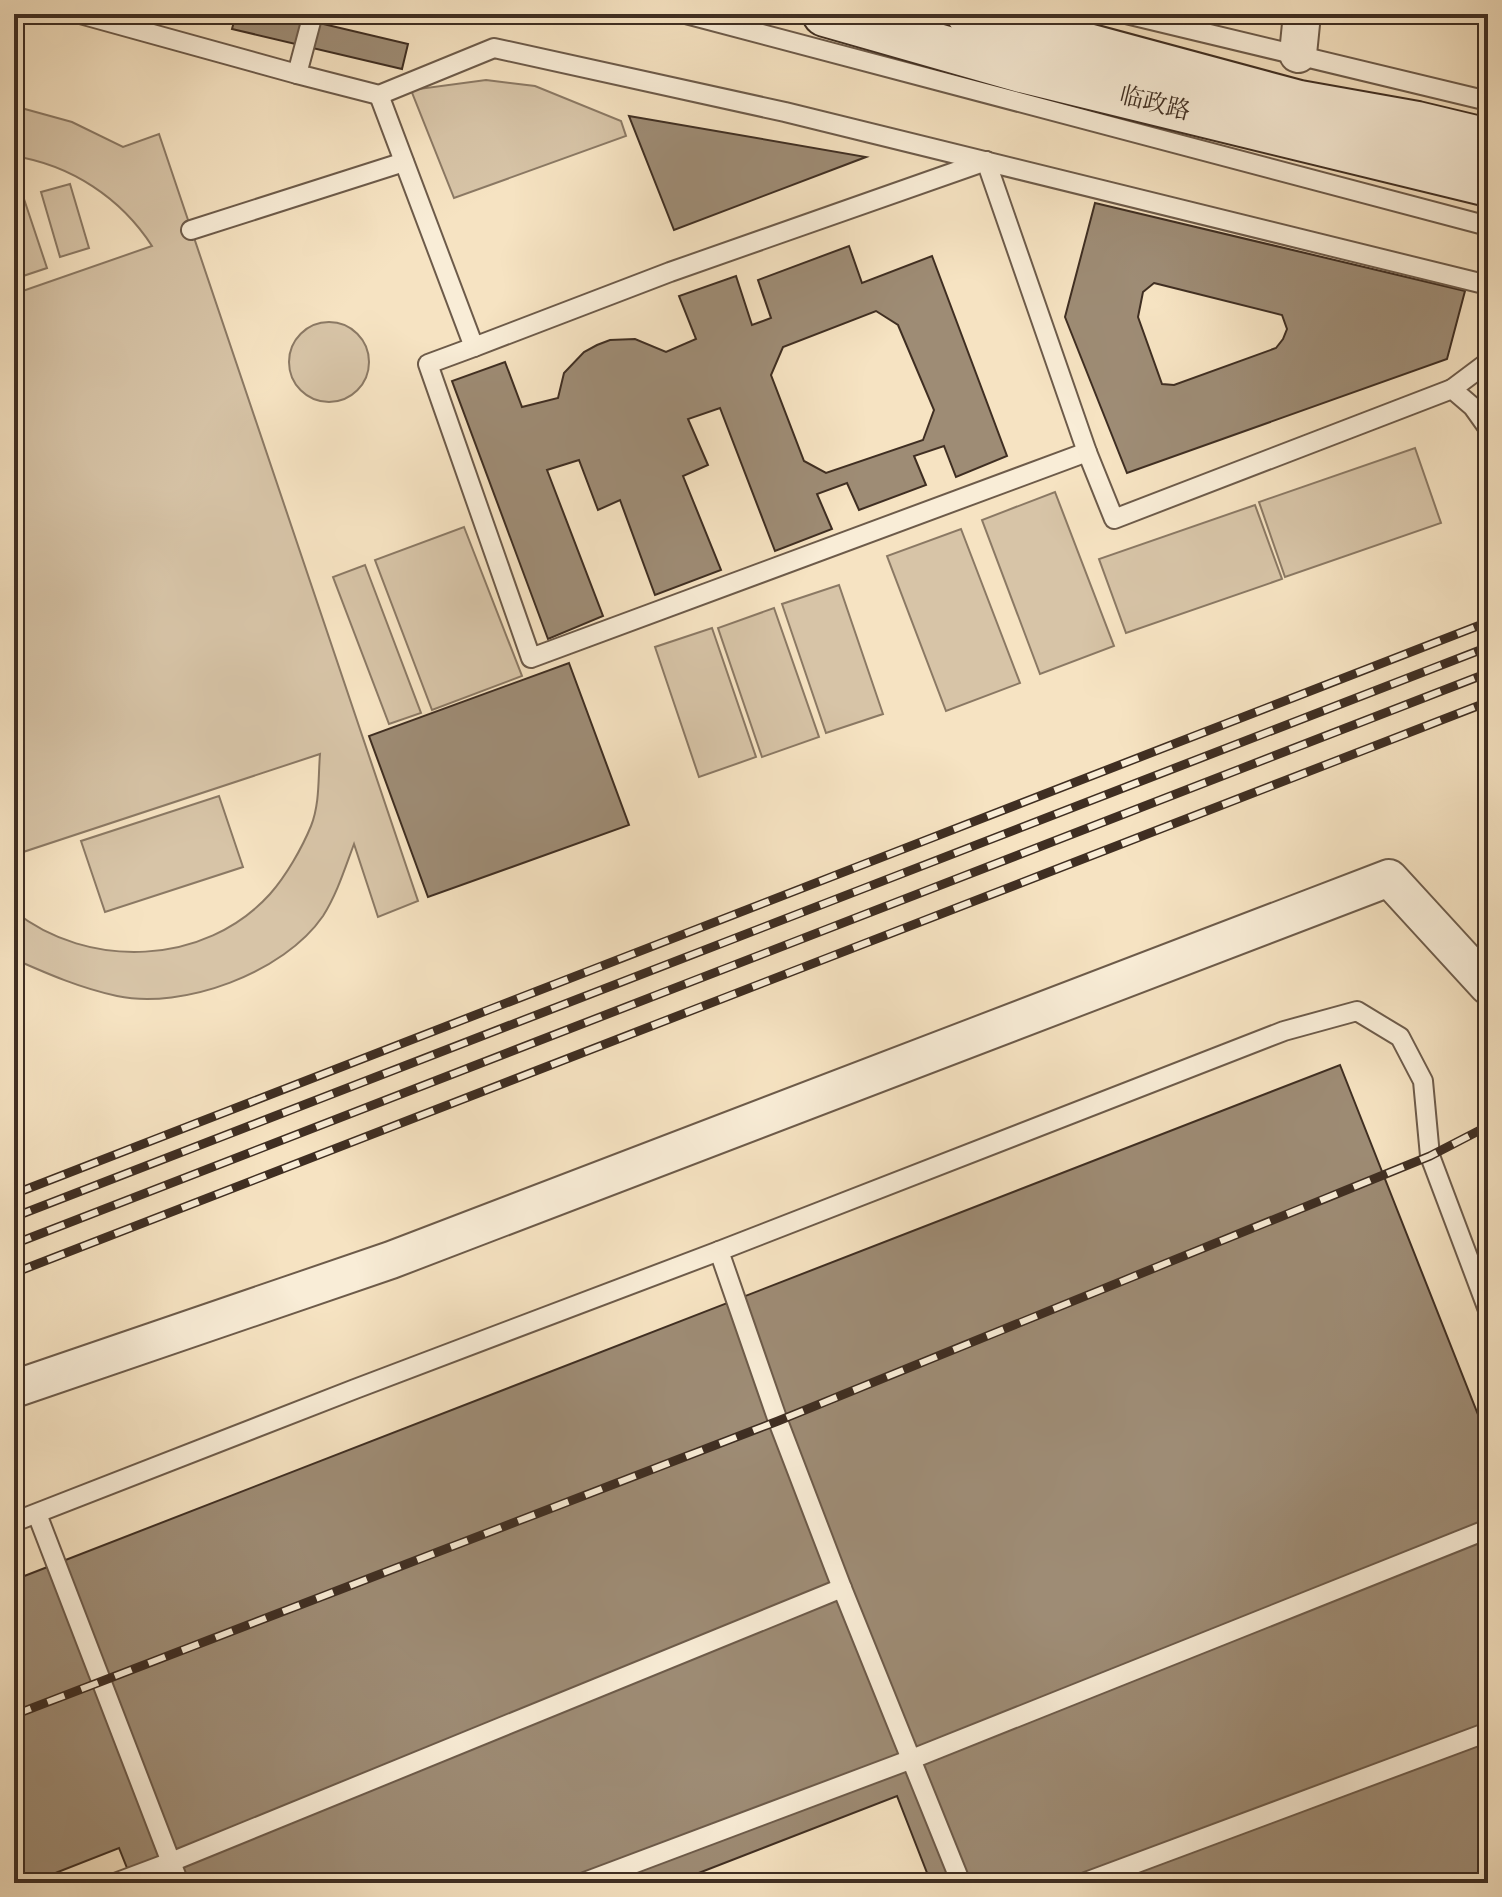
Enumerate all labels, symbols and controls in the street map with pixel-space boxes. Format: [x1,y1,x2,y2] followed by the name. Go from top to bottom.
[1117,82,1193,125] street label: 临政路

